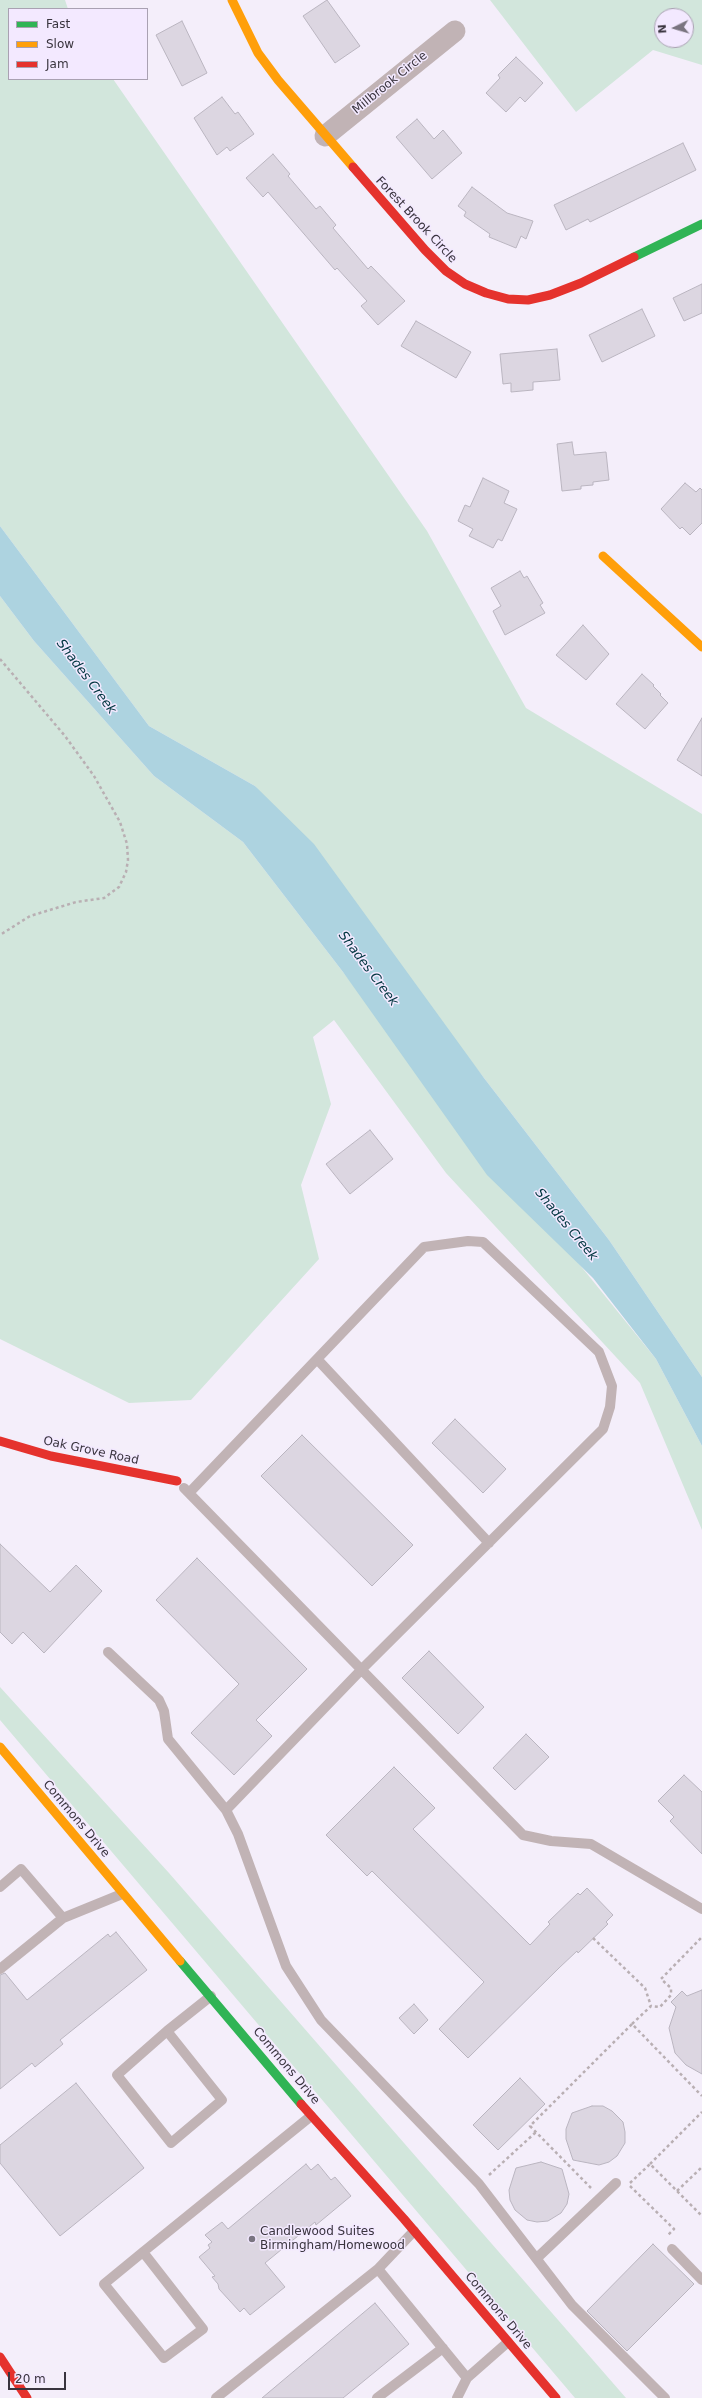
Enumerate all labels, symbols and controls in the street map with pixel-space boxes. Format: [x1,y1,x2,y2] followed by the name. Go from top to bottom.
[8,8,148,80] legend
[654,8,694,48] north arrow
[46,17,70,31] text: Fast
[656,24,669,34] text: N
[46,37,74,51] text: Slow
[350,49,430,117] street label: Millbrook Circle
[46,57,69,71] text: Jam
[372,174,460,266] street label: Forest Brook Circle
[53,637,119,717] water label: Shades Creek
[335,929,401,1009] water label: Shades Creek
[531,1186,601,1264] water label: Shades Creek
[42,1434,140,1468] street label: Oak Grove Road
[40,1778,112,1860] street label: Commons Drive
[250,2025,322,2107] street label: Commons Drive
[260,2225,405,2253] place label: Candlewood Suites Birmingham/Homewood
[247,2234,257,2244] marker: Candlewood Suites Birmingham/Homewood
[462,2270,534,2352] street label: Commons Drive
[10,2364,68,2390] scale bar
[15,2372,46,2386] text: 20 m

